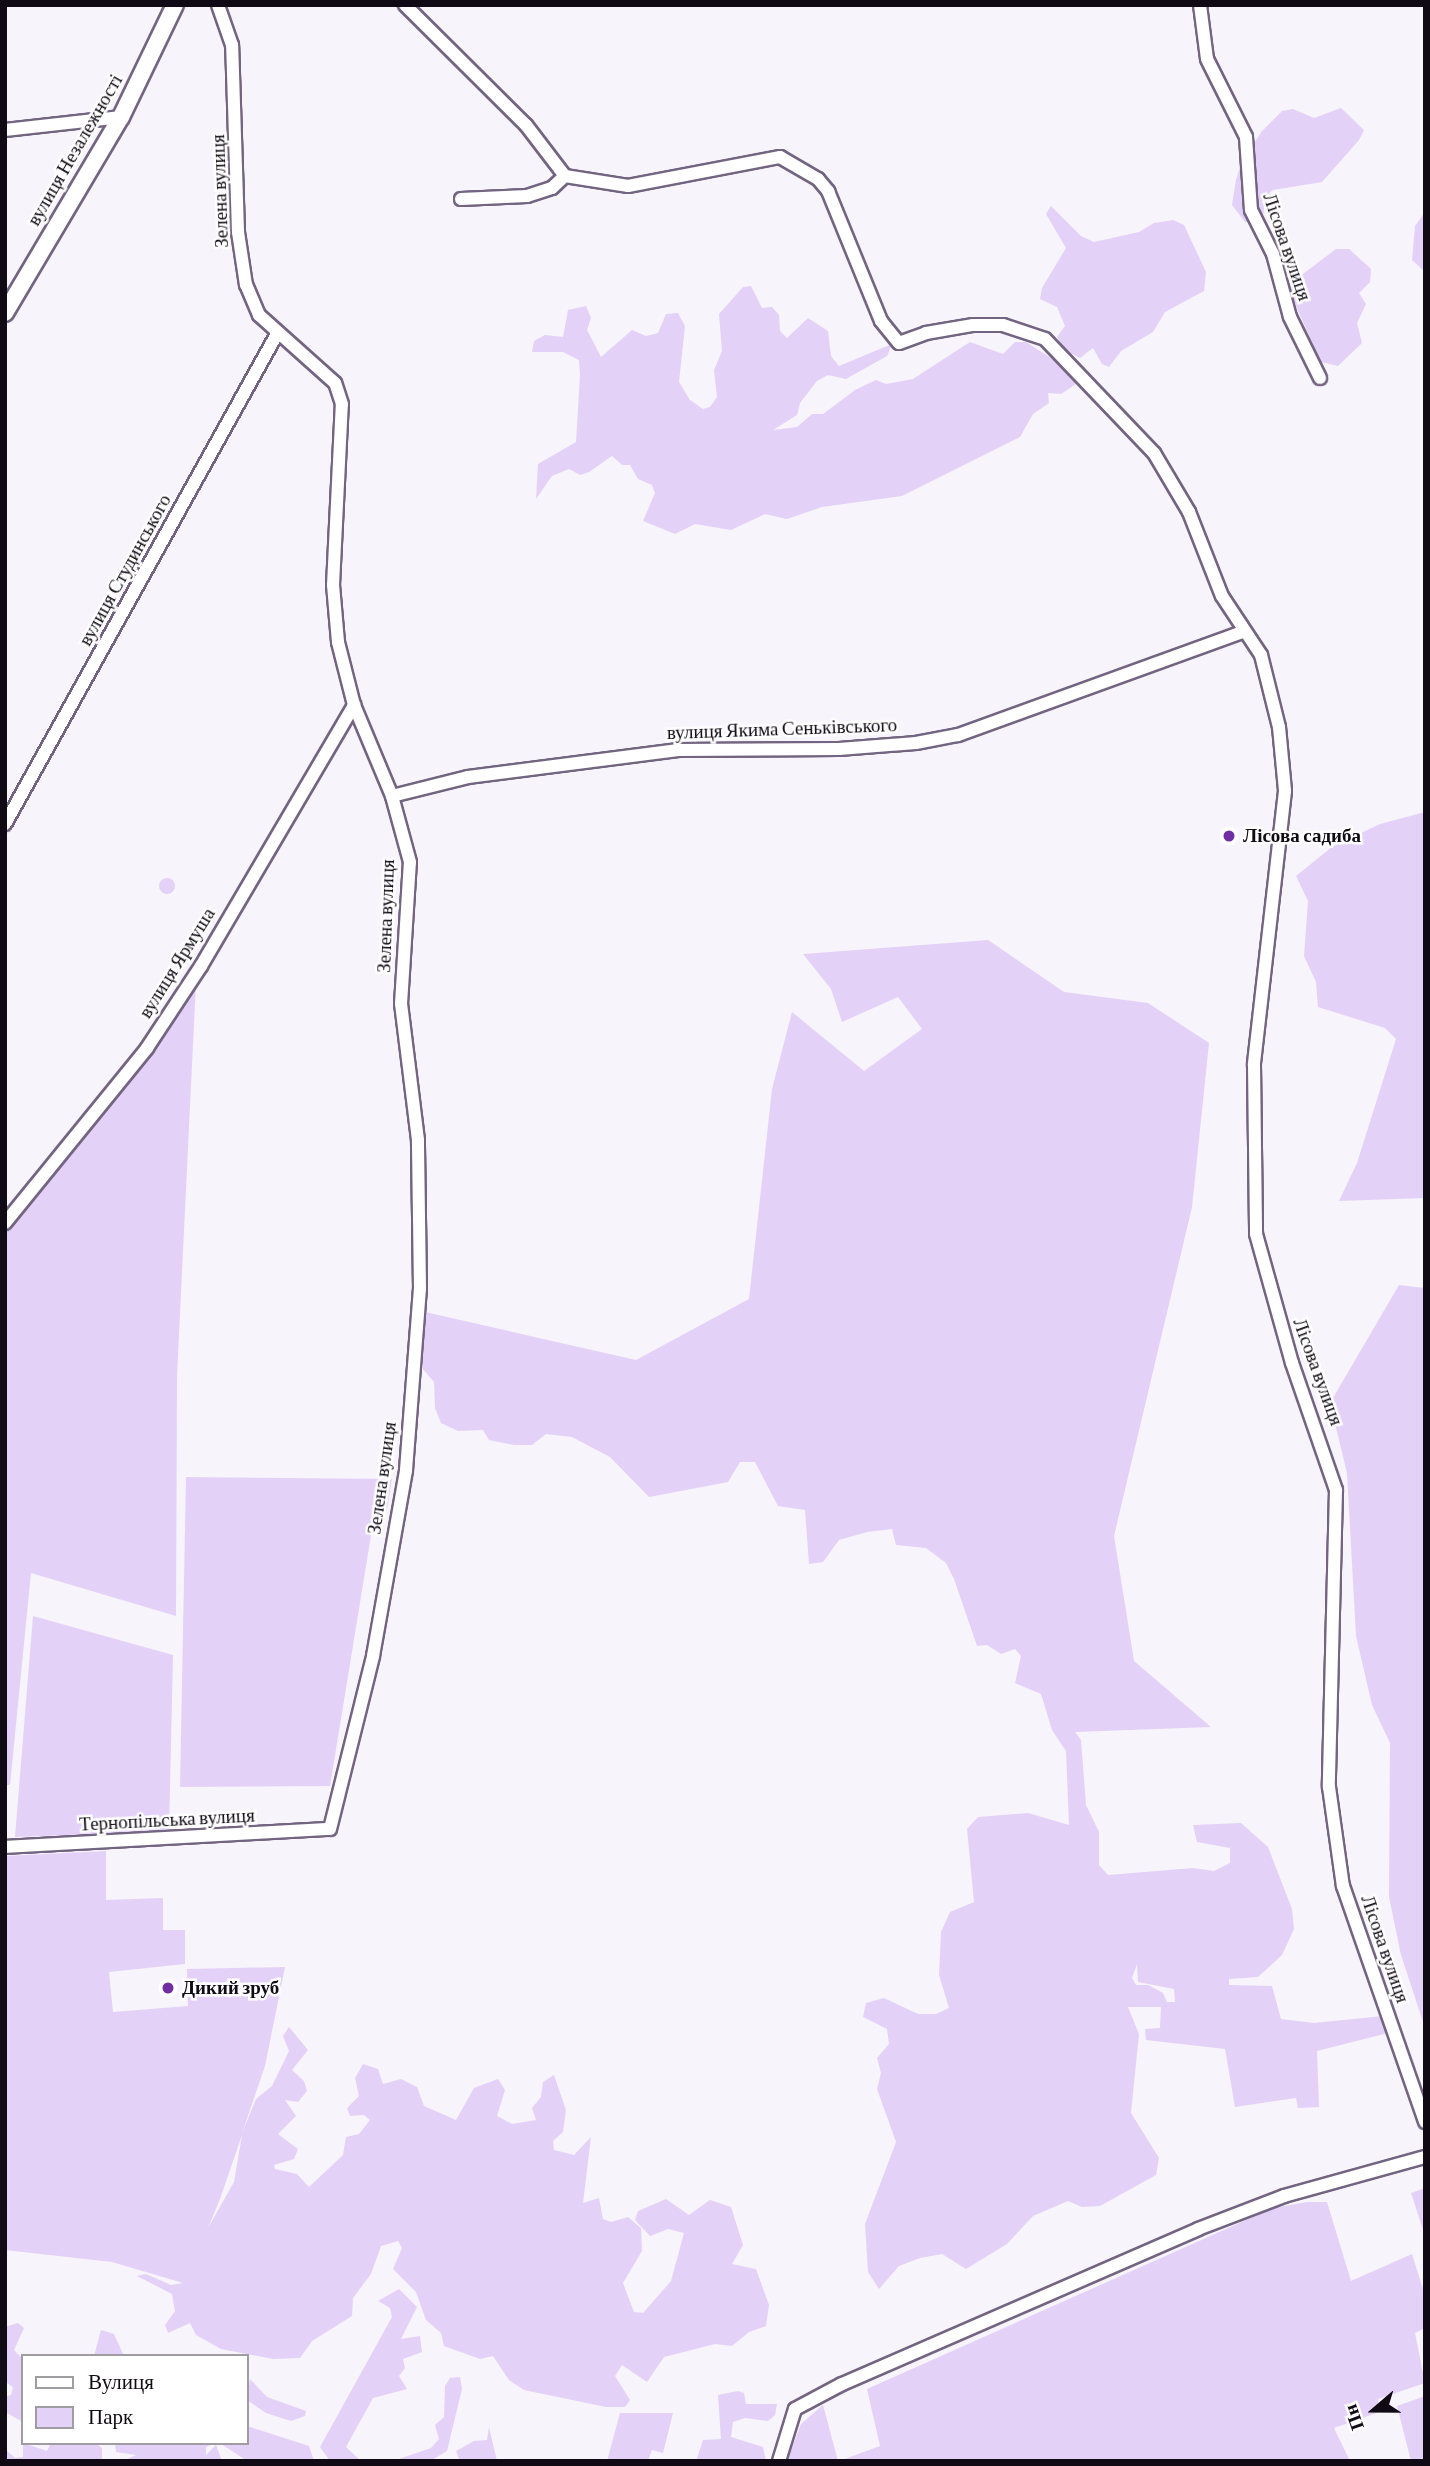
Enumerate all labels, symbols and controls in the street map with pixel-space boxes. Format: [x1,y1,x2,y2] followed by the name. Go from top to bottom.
[22,70,128,230] street label: вулиця Незалежності
[207,134,233,248] street label: Зелена вулиця
[1258,190,1316,304] street label: Лісова вулиця
[74,490,176,650] street label: вулиця Студинського
[667,714,897,744] street label: вулиця Якима Сеньківського
[1243,825,1361,847] place label: Лісова садиба
[1221,828,1237,844] marker: Лісова садиба
[373,859,399,973] street label: Зелена вулиця
[134,904,220,1022] street label: вулиця Ярмуша
[1288,1315,1348,1429] street label: Лісова вулиця
[363,1420,401,1536] street label: Зелена вулиця
[79,1804,255,1836] street label: Тернопільська вулиця
[1356,1892,1414,2006] street label: Лісова вулиця
[182,1977,279,1999] place label: Дикий зруб
[160,1980,176,1996] marker: Дикий зруб
[21,2354,248,2445] legend
[88,2370,154,2394] text: Вулиця
[1339,2375,1409,2445] north arrow
[1340,2402,1368,2433] text: Пн
[88,2405,133,2429] text: Парк

